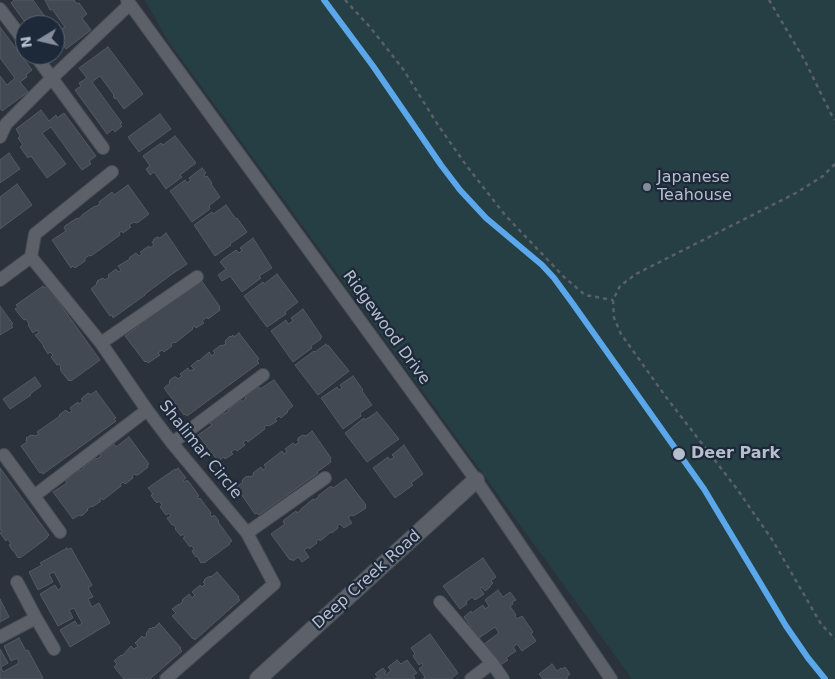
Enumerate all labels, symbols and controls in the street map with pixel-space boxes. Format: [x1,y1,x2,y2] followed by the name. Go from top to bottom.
[15,15,65,65] north arrow
[17,35,35,49] text: N
[657,168,732,206] place label: Japanese Teahouse
[641,181,653,193] marker: Japanese Teahouse
[338,267,434,389] street label: Ridgewood Drive
[154,397,246,503] street label: Shalimar Circle
[691,444,780,464] place label: Deer Park
[671,446,687,462] marker: Deer Park
[309,526,425,634] street label: Deep Creek Road

